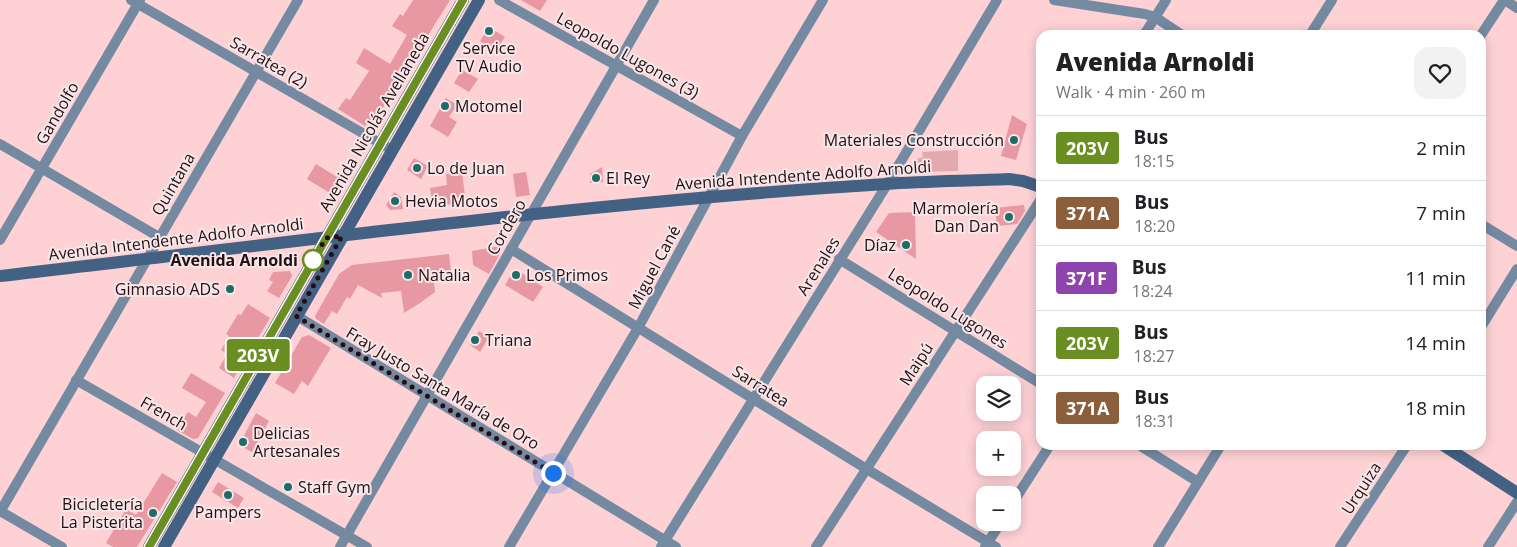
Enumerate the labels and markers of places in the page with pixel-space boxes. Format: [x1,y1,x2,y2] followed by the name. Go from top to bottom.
[483,25,495,37] marker: Service TV Audio
[456,37,522,77] place label: Service TV Audio
[455,95,522,117] place label: Motomel
[439,100,451,112] marker: Motomel
[824,129,1004,151] place label: Materiales Construcción
[1008,134,1020,146] marker: Materiales Construcción
[427,157,505,179] place label: Lo de Juan
[411,162,423,174] marker: Lo de Juan
[606,167,651,189] place label: El Rey
[590,172,602,184] marker: El Rey
[405,190,498,212] place label: Hevia Motos
[389,195,401,207] marker: Hevia Motos
[912,197,999,237] place label: Marmolería Dan Dan
[1003,211,1015,223] marker: Marmolería Dan Dan
[864,234,896,256] place label: Díaz
[900,239,912,251] marker: Díaz
[170,249,298,271] place label: Avenida Arnoldi
[302,249,324,271] marker: Avenida Arnoldi
[418,264,471,286] place label: Natalia
[526,264,608,286] place label: Los Primos
[402,269,414,281] marker: Natalia
[510,269,522,281] marker: Los Primos
[115,278,220,300] place label: Gimnasio ADS
[224,283,236,295] marker: Gimnasio ADS
[485,329,532,351] place label: Triana
[469,334,481,346] marker: Triana
[253,422,340,462] place label: Delicias Artesanales
[237,436,249,448] marker: Delicias Artesanales
[298,476,371,498] place label: Staff Gym
[282,481,294,493] marker: Staff Gym
[222,489,234,501] marker: Pampers
[60,493,143,533] place label: Bicicletería La Pisterita
[195,501,261,523] place label: Pampers
[147,507,159,519] marker: Bicicletería La Pisterita

